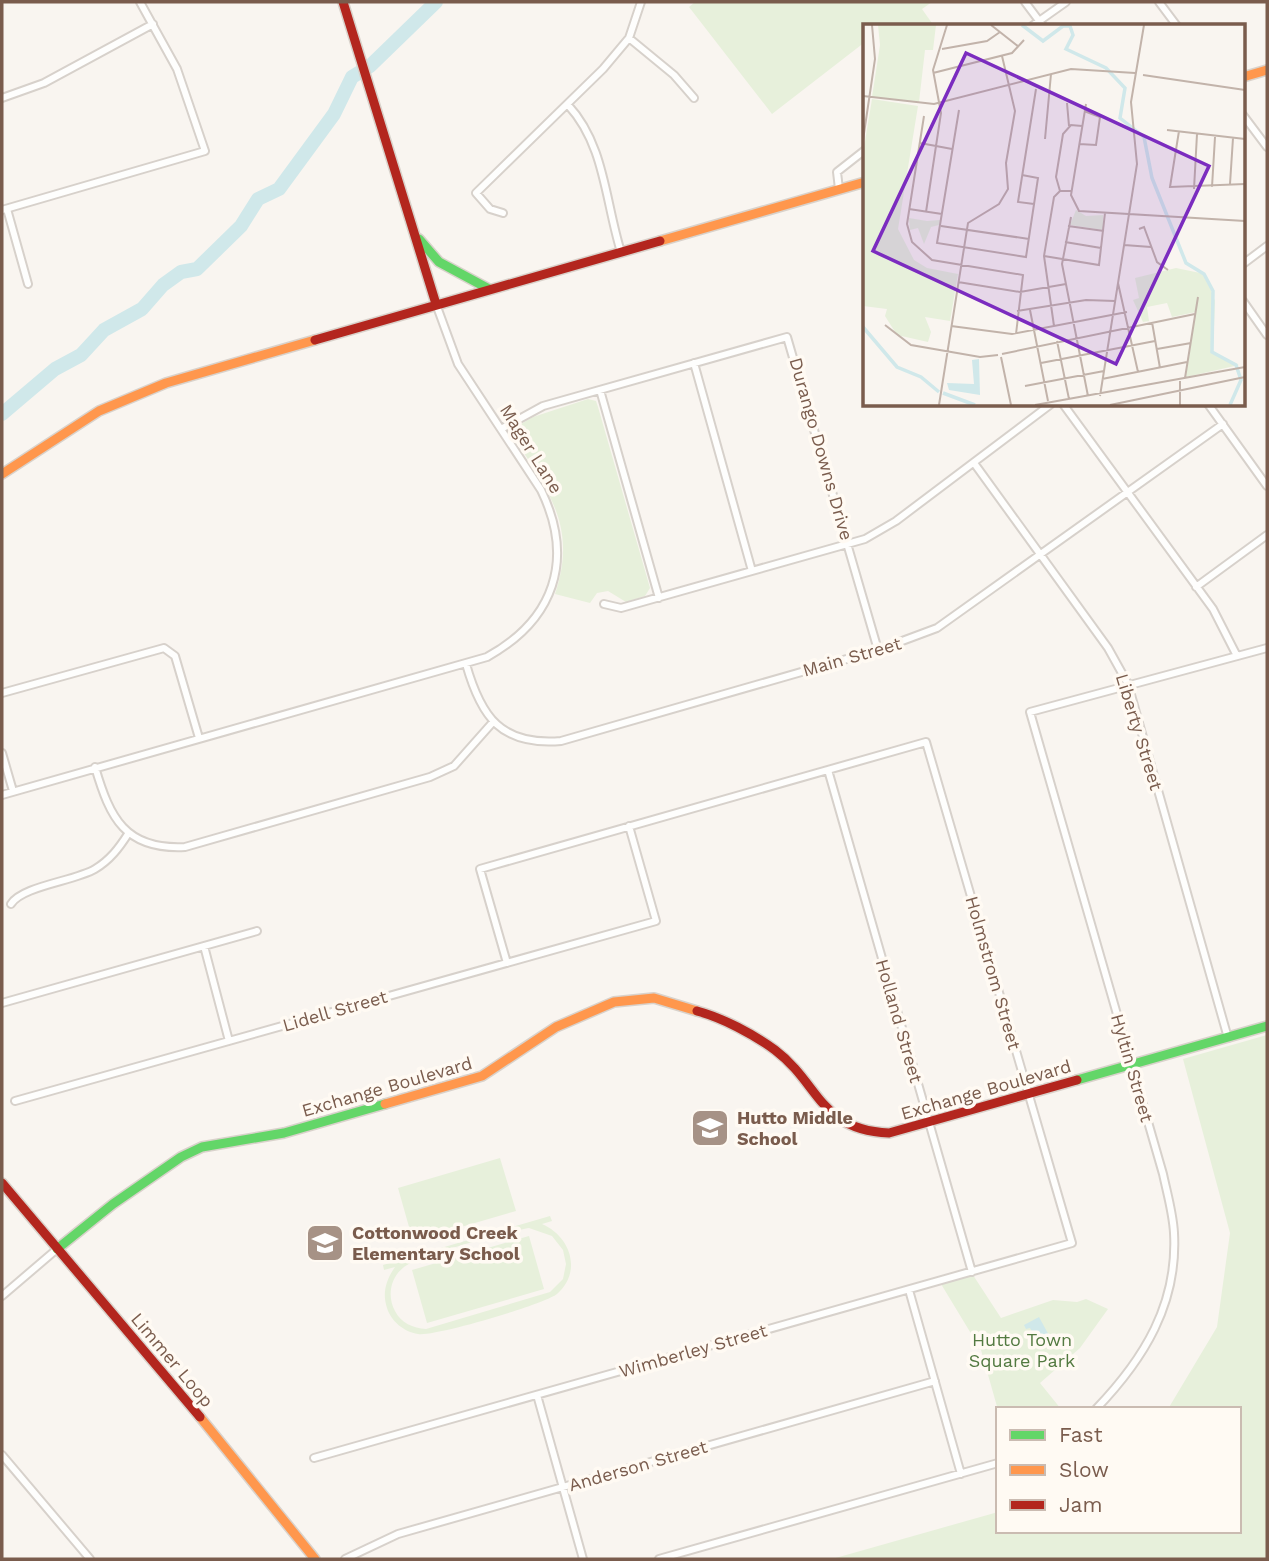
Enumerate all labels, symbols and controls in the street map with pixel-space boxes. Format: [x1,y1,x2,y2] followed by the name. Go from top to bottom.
[863,24,1244,406] inset map
[785,355,858,543] street label: Durango Downs Drive
[496,400,567,497] street label: Mager Lane
[800,632,904,681] street label: Main Street
[1112,671,1167,793] street label: Liberty Street
[961,894,1026,1053] street label: Holmstrom Street
[872,957,927,1086] street label: Holland Street
[280,985,390,1035] street label: Lidell Street
[1107,1011,1158,1125] street label: Hyltin Street
[299,1052,475,1121] street label: Exchange Boulevard
[898,1055,1074,1124] street label: Exchange Boulevard
[689,1107,731,1149] school or university icon: Hutto Middle School
[737,1107,853,1149] place label: Hutto Middle School
[304,1222,346,1264] school or university icon: Cottonwood Creek Elementary School
[352,1222,520,1264] place label: Cottonwood Creek Elementary School
[127,1308,218,1411] street label: Limmer Loop
[616,1319,770,1382] street label: Wimberley Street
[969,1329,1075,1371] park label: Hutto Town Square Park
[996,1407,1241,1533] legend
[1059,1422,1103,1447] text: Fast
[566,1436,710,1495] street label: Anderson Street
[1059,1457,1109,1482] text: Slow
[1059,1492,1102,1517] text: Jam

